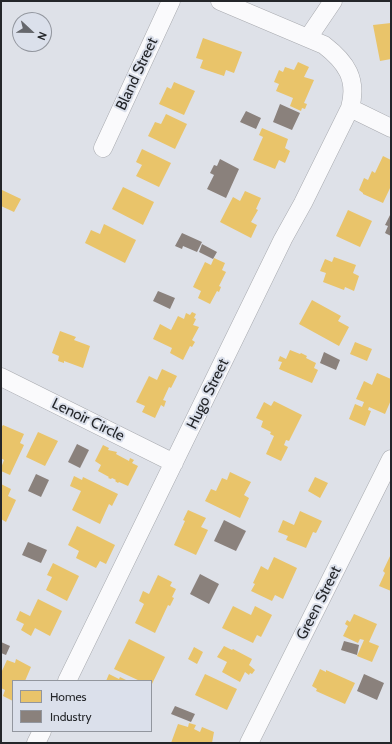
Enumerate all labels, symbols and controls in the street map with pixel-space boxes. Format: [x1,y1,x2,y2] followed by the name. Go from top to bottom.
[12,12,52,52] north arrow
[34,30,50,42] text: N
[112,35,162,113] street label: Bland Street
[183,356,233,432] street label: Hugo Street
[49,395,127,445] street label: Lenoir Circle
[293,563,345,643] street label: Green Street
[12,680,152,732] legend
[50,689,87,704] text: Homes
[50,709,91,724] text: Industry

